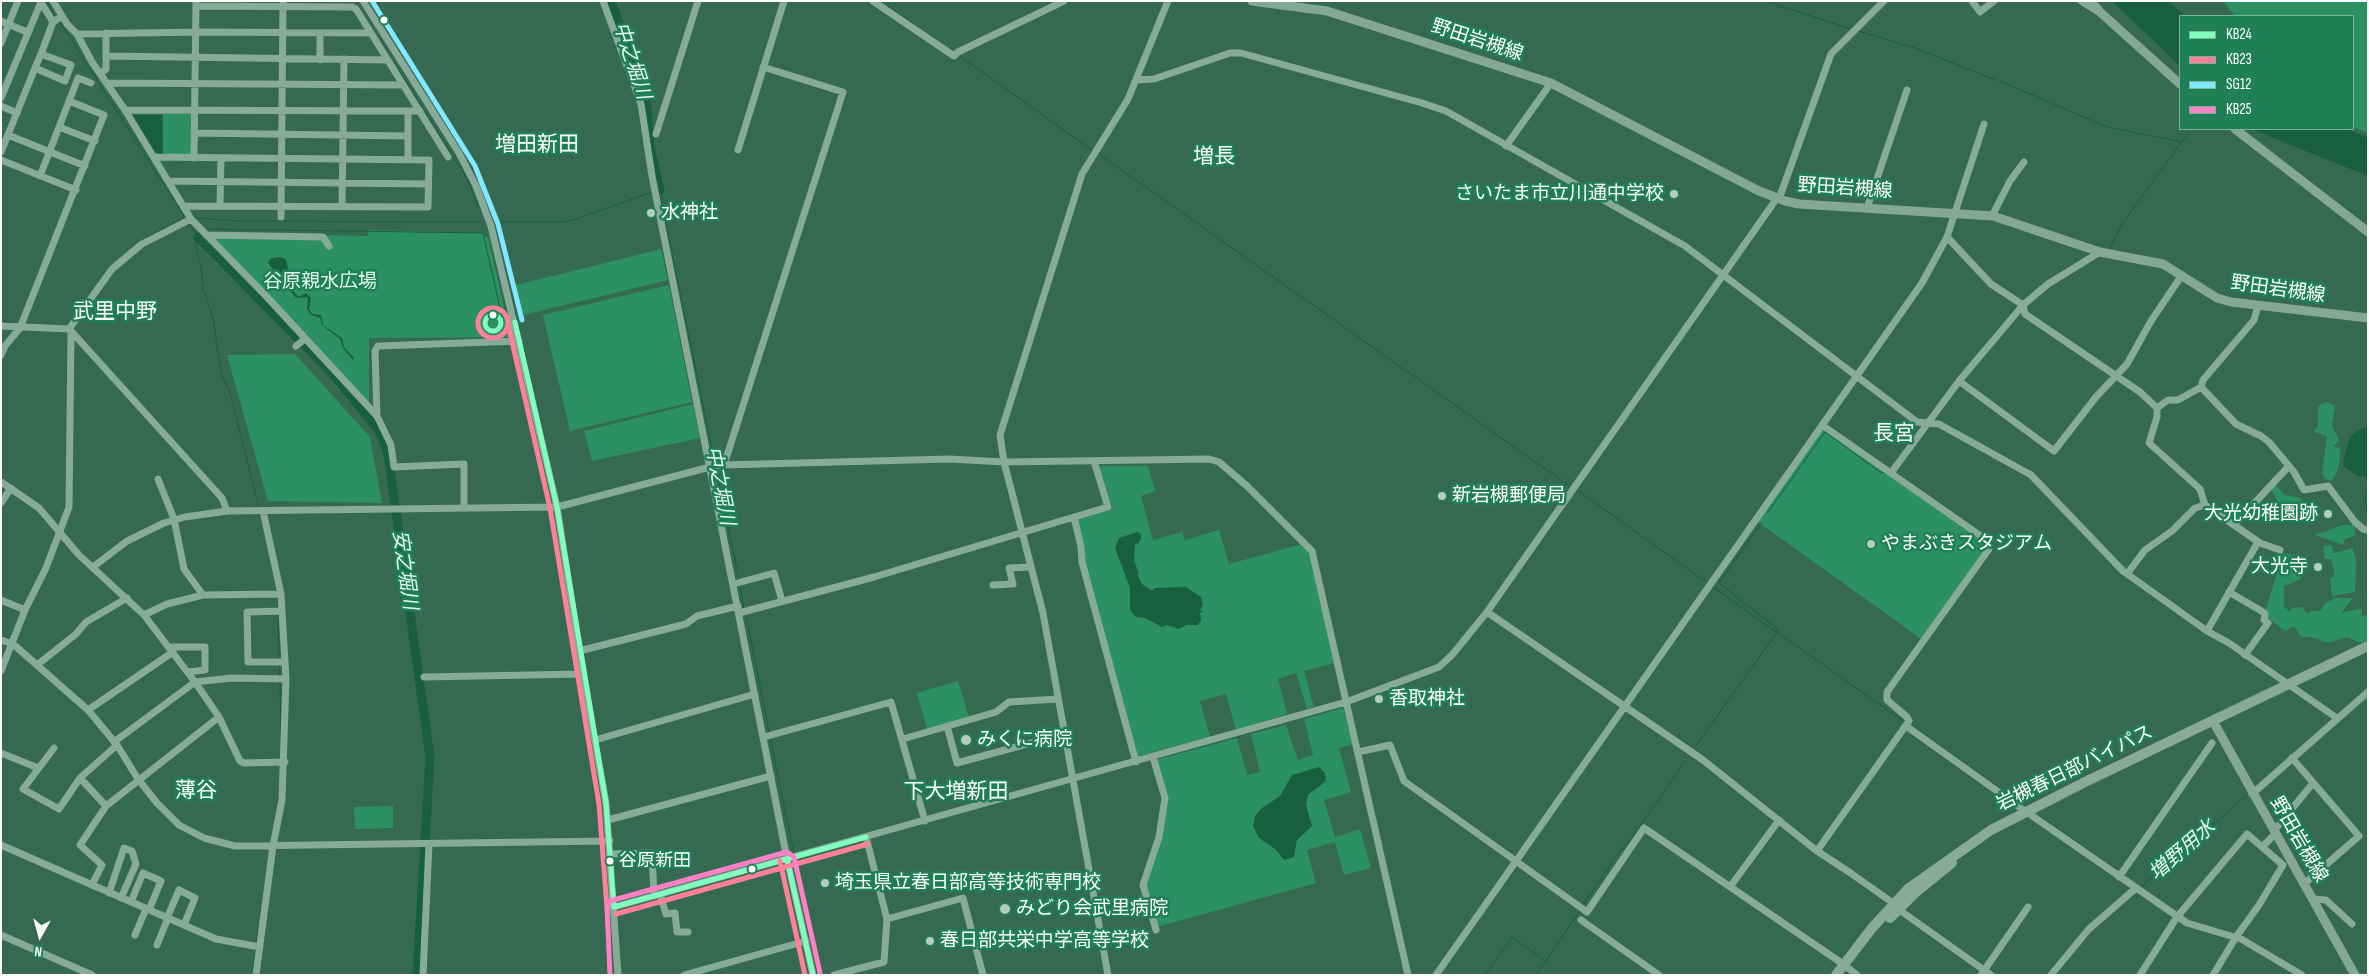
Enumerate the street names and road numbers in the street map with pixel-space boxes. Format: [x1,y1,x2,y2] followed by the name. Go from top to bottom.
[1428,15,1526,67] street label: 野田岩槻線
[1797,174,1893,204] street label: 野田岩槻線
[2229,272,2327,308] street label: 野田岩槻線
[1993,721,2157,817] street label: 岩槻春日部バイパス
[2264,793,2332,887] street label: 野田岩槻線

